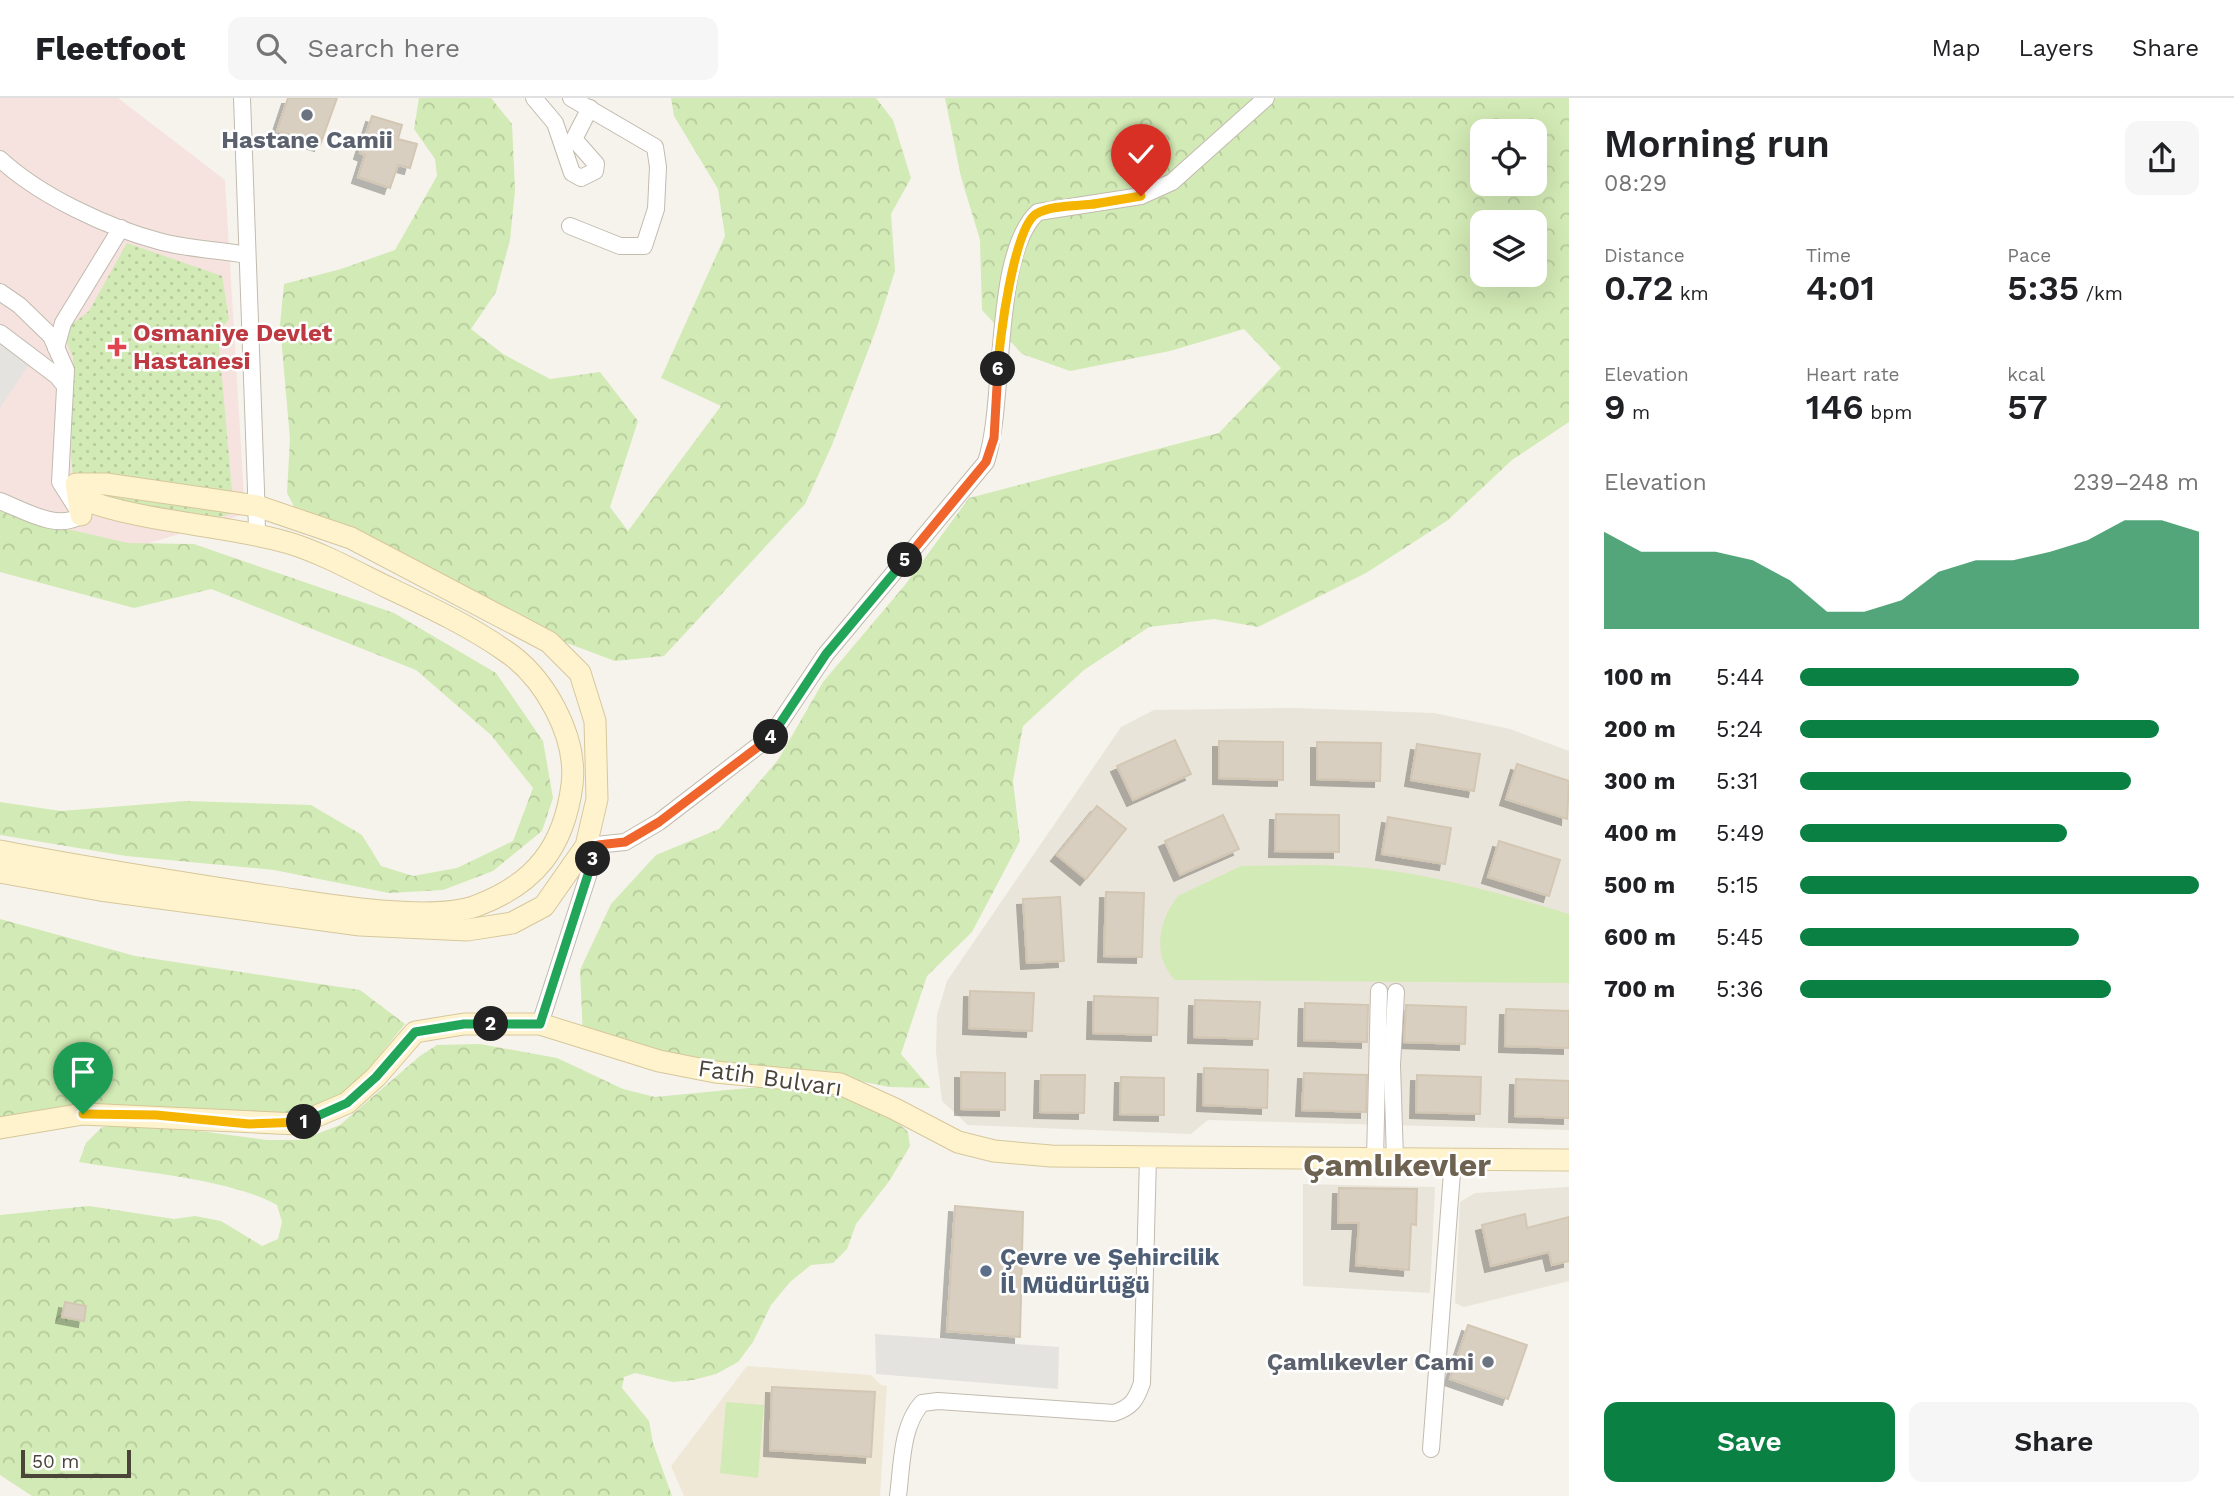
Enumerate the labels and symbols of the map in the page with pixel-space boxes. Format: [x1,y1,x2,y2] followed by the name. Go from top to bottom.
[299,107,315,123] marker: Hastane Camii
[1111,124,1171,196] pin
[221,126,393,154] place label: Hastane Camii
[133,319,333,375] place label: Osmaniye Devlet Hastanesi
[107,337,127,357] marker: Osmaniye Devlet Hastanesi
[981,352,1016,386] pin: 6
[888,542,922,578] pin: 5
[754,720,788,754] pin: 4
[576,842,610,876] pin: 3
[474,1006,508,1042] pin: 2
[53,1042,113,1114] pin
[696,1054,844,1102] street label: Fatih Bulvarı
[286,1104,322,1140] pin: 1
[1303,1146,1491,1184] district label: Çamlıkevler
[1000,1243,1220,1299] place label: Çevre ve Şehircilik İl Müdürlüğü
[978,1263,994,1279] marker: Çevre ve Şehircilik İl Müdürlüğü
[1267,1348,1474,1376] place label: Çamlıkevler Cami
[1480,1354,1496,1370] marker: Çamlıkevler Cami
[21,1447,131,1479] scale bar

